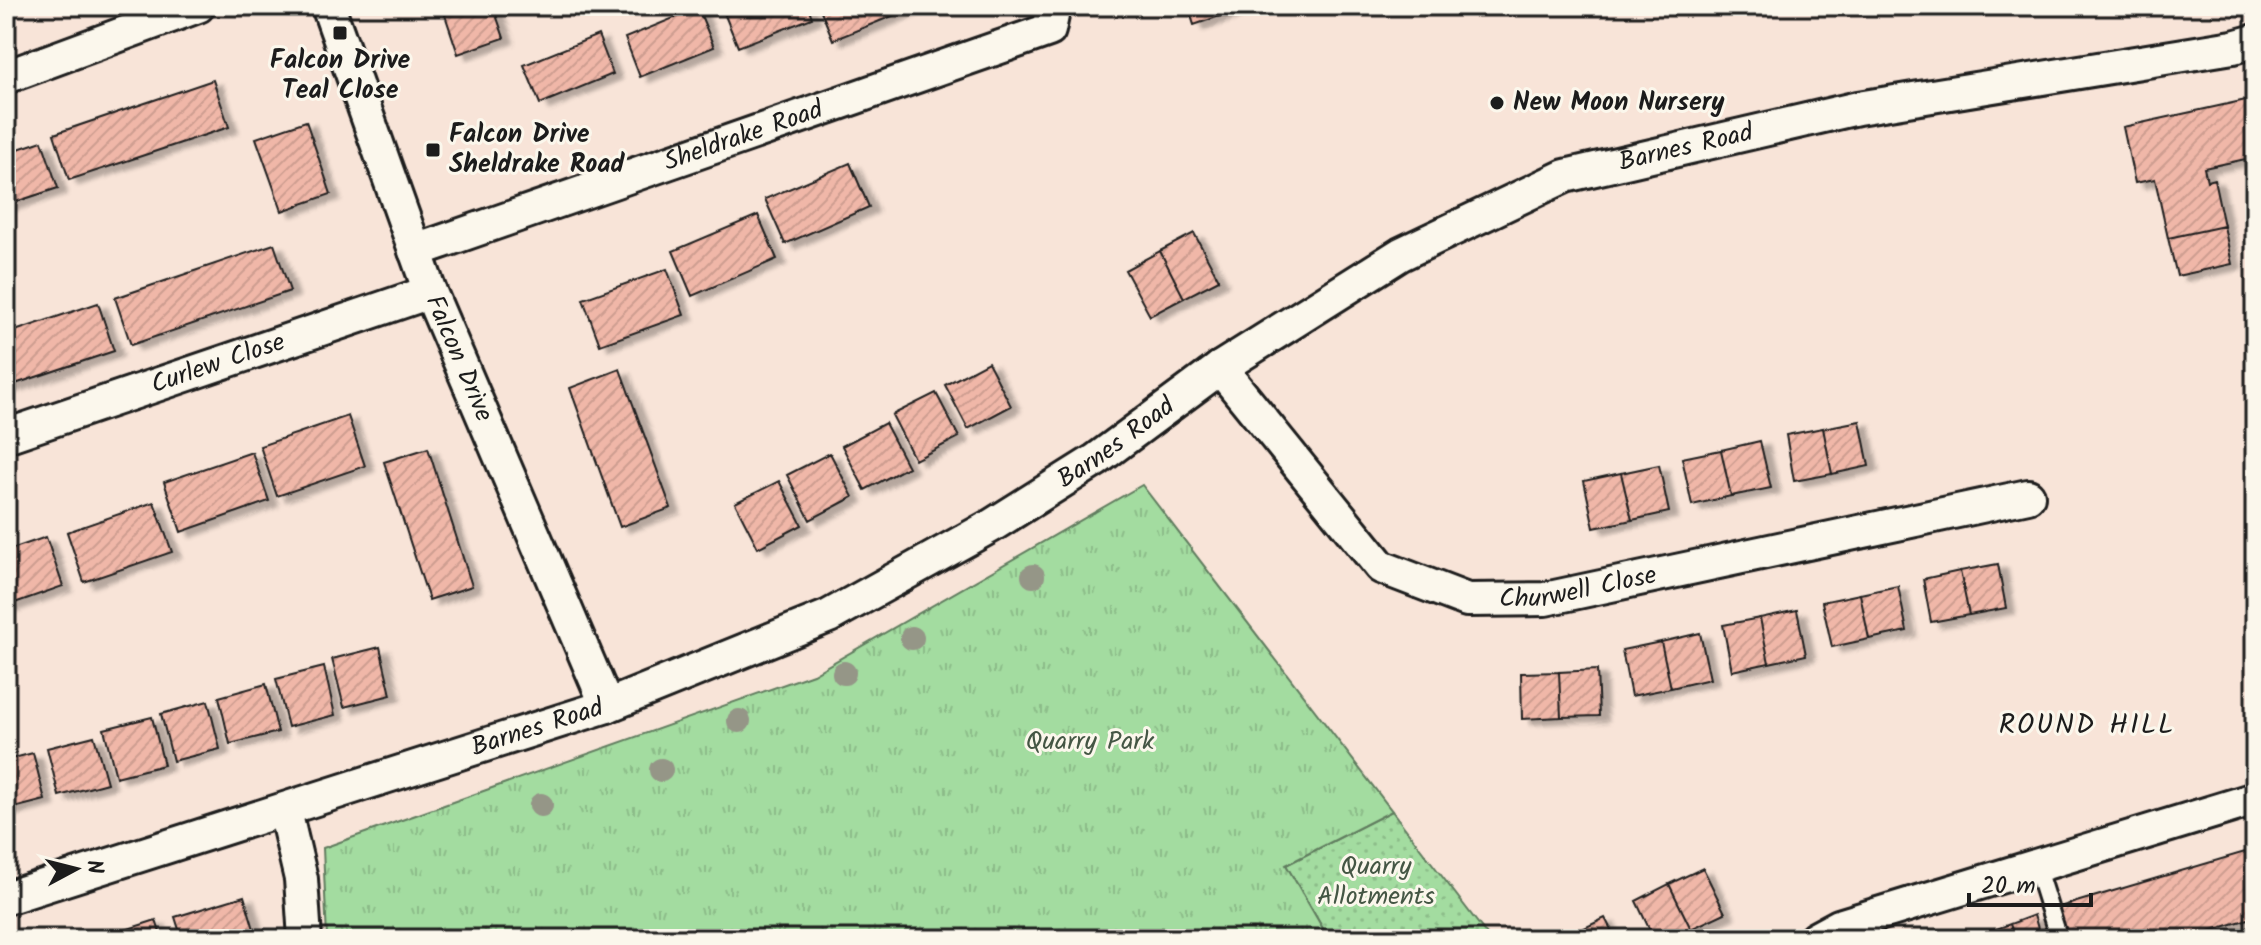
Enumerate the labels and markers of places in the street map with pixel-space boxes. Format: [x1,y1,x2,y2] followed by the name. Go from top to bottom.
[331,24,349,42] marker: Falcon Drive Teal Close
[270,40,411,112] place label: Falcon Drive Teal Close
[1513,82,1725,124] place label: New Moon Nursery
[1488,94,1506,112] marker: New Moon Nursery
[449,114,626,186] place label: Falcon Drive Sheldrake Road
[424,141,442,159] marker: Falcon Drive Sheldrake Road

